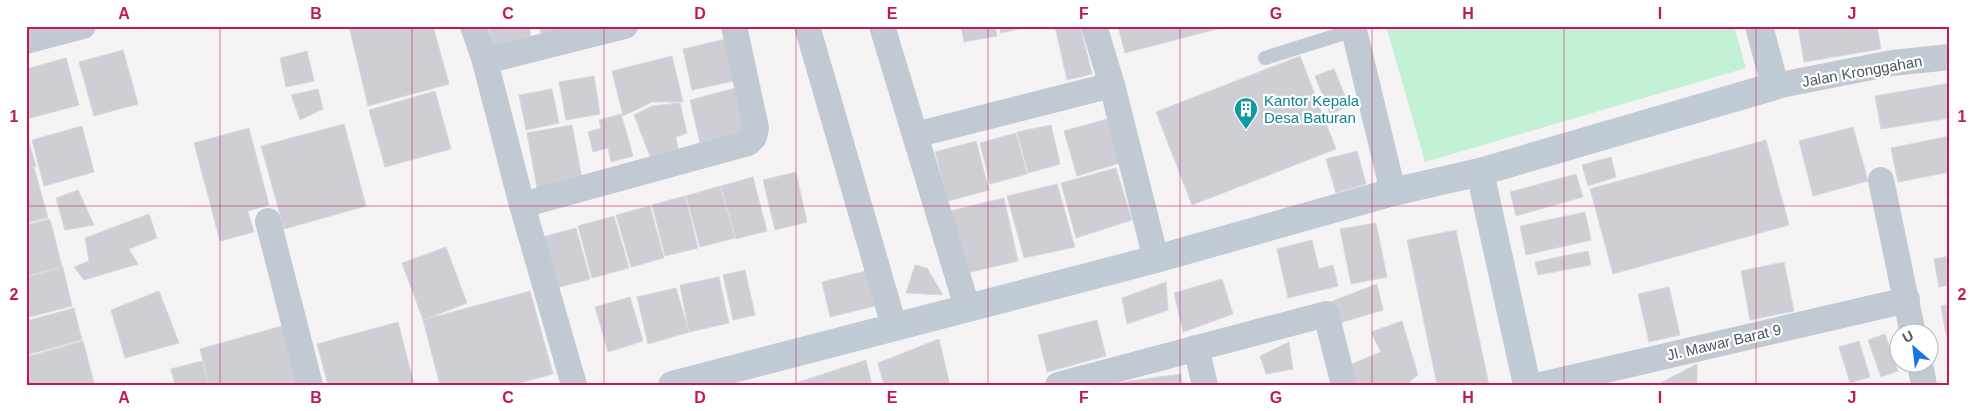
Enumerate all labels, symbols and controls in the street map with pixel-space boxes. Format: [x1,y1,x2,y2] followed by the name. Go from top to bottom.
[118,5,130,22] text: A
[310,5,322,22] text: B
[502,5,514,22] text: C
[694,5,706,22] text: D
[887,5,898,22] text: E
[1079,5,1089,22] text: F
[1270,5,1282,22] text: G
[1462,5,1474,22] text: H
[1658,5,1662,22] text: I
[1848,5,1856,22] text: J
[1801,52,1923,90] street label: Jalan Kronggahan
[1264,92,1360,126] place label: Kantor Kepala Desa Baturan
[1233,96,1259,130] building icon: Kantor Kepala Desa Baturan
[10,108,19,125] text: 1
[1958,108,1967,125] text: 1
[10,286,19,303] text: 2
[1958,286,1967,303] text: 2
[1665,321,1783,363] street label: Jl. Mawar Barat 9
[1888,324,1938,374] north arrow
[1900,327,1916,346] text: U
[118,389,130,406] text: A
[310,389,322,406] text: B
[502,389,514,406] text: C
[694,389,706,406] text: D
[887,389,898,406] text: E
[1079,389,1089,406] text: F
[1270,389,1282,406] text: G
[1462,389,1474,406] text: H
[1658,389,1662,406] text: I
[1848,389,1856,406] text: J

